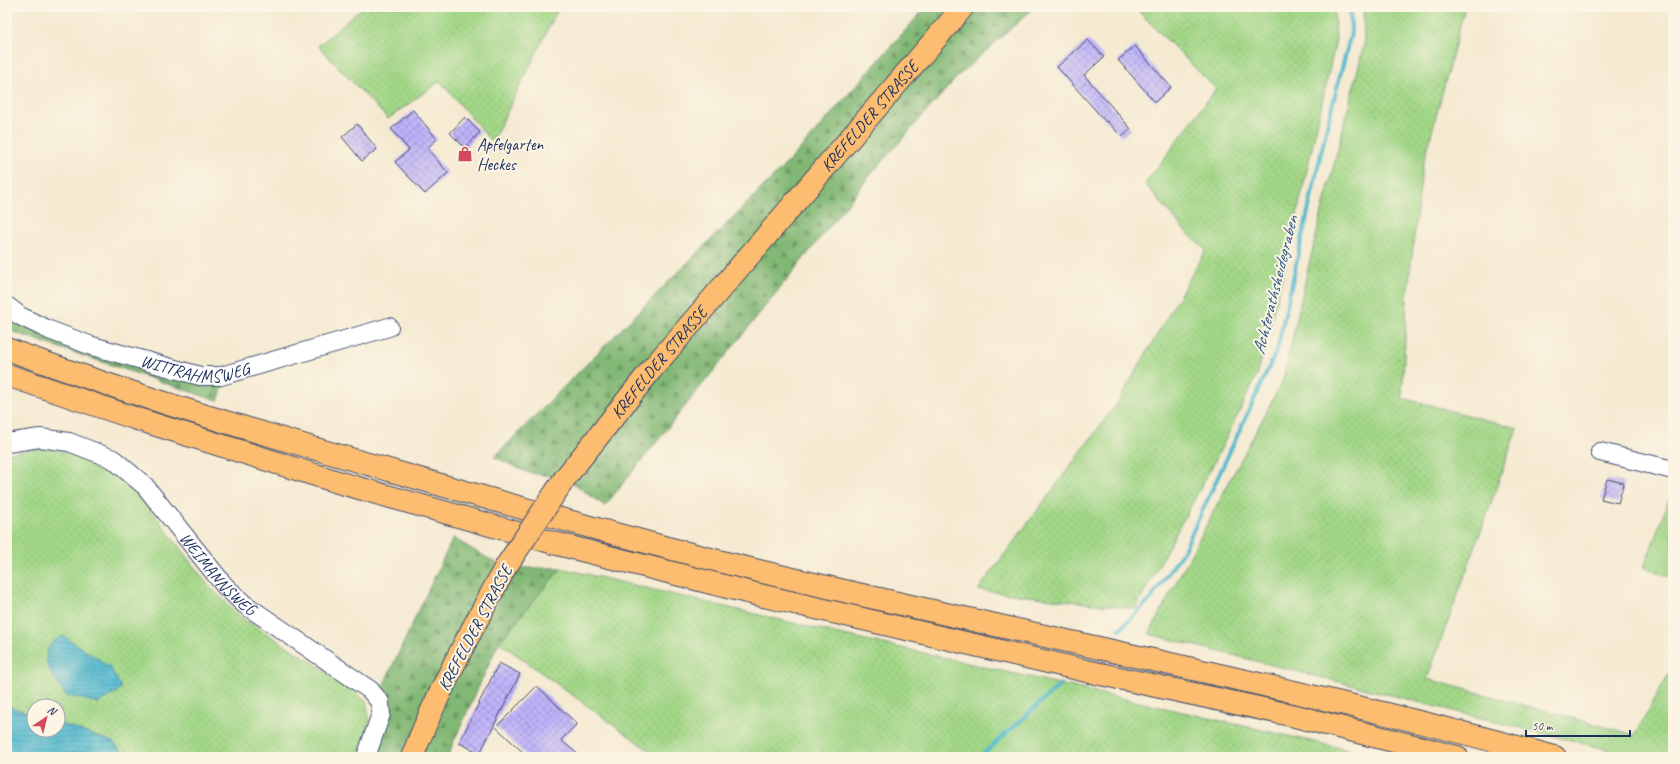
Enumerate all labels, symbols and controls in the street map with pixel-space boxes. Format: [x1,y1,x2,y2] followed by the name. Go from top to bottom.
[816,54,924,176] street label: KREFELDER STRASSE
[477,134,544,175] place label: Apfelgarten Heckes
[456,145,474,163] shop icon: Apfelgarten Heckes
[1247,212,1303,356] water label: Achterathsheidegraben
[606,300,713,422] street label: KREFELDER STRASSE
[138,350,254,387] street label: WITTRAHMSWEG
[175,528,262,621] street label: WEIMANNSWEG
[433,559,518,694] street label: KREFELDER STRASSE
[26,698,66,738] north arrow
[45,702,60,719] text: N
[1526,712,1630,738] scale bar
[1532,718,1554,734] text: 50 m

